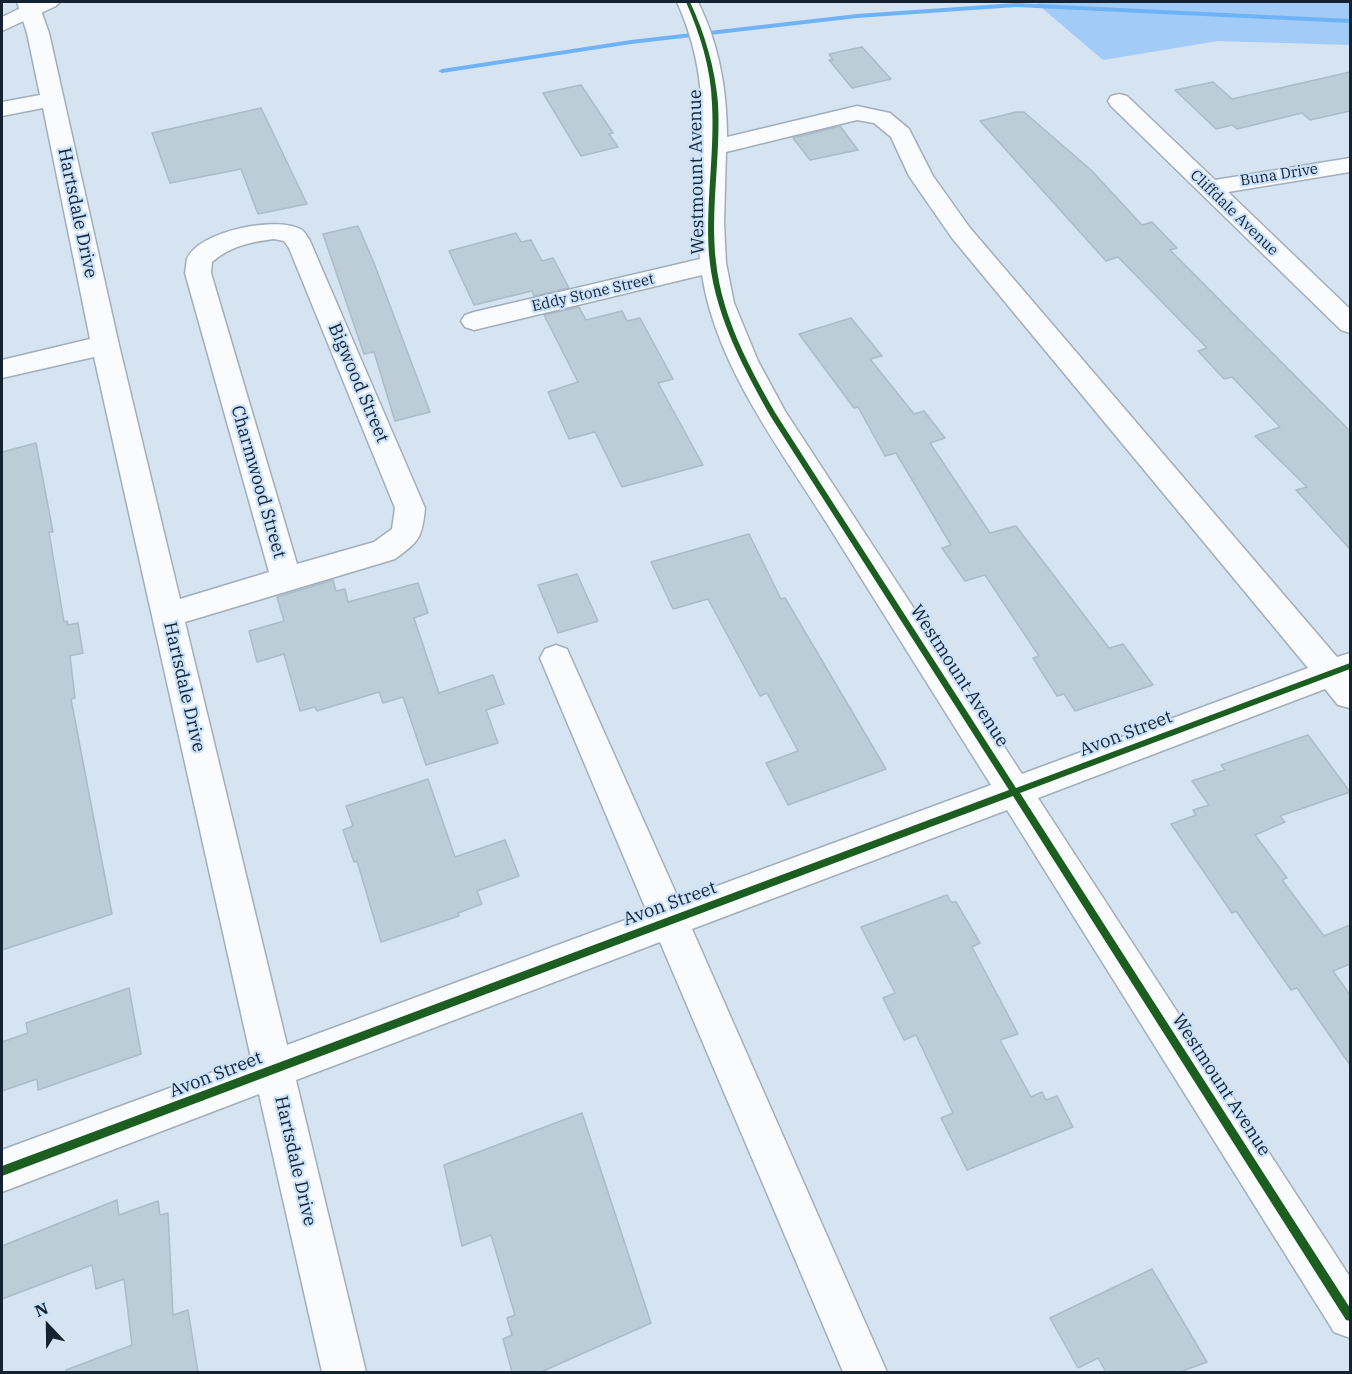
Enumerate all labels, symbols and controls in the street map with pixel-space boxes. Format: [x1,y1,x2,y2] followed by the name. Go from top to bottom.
[685,89,709,255] street label: Westmount Avenue
[53,146,101,280] street label: Hartsdale Drive
[1239,160,1319,190] street label: Buna Drive
[1186,166,1282,260] street label: Cliffdale Avenue
[530,270,656,316] street label: Eddy Stone Street
[323,320,393,446] street label: Bigwood Street
[226,403,290,561] street label: Charmwood Street
[905,601,1013,751] street label: Westmount Avenue
[159,620,209,754] street label: Hartsdale Drive
[1077,706,1175,762] street label: Avon Street
[620,877,720,931] street label: Avon Street
[1167,1010,1275,1160] street label: Westmount Avenue
[167,1047,265,1103] street label: Avon Street
[270,1094,320,1228] street label: Hartsdale Drive
[18,1296,78,1356] north arrow
[32,1298,51,1321] text: N

